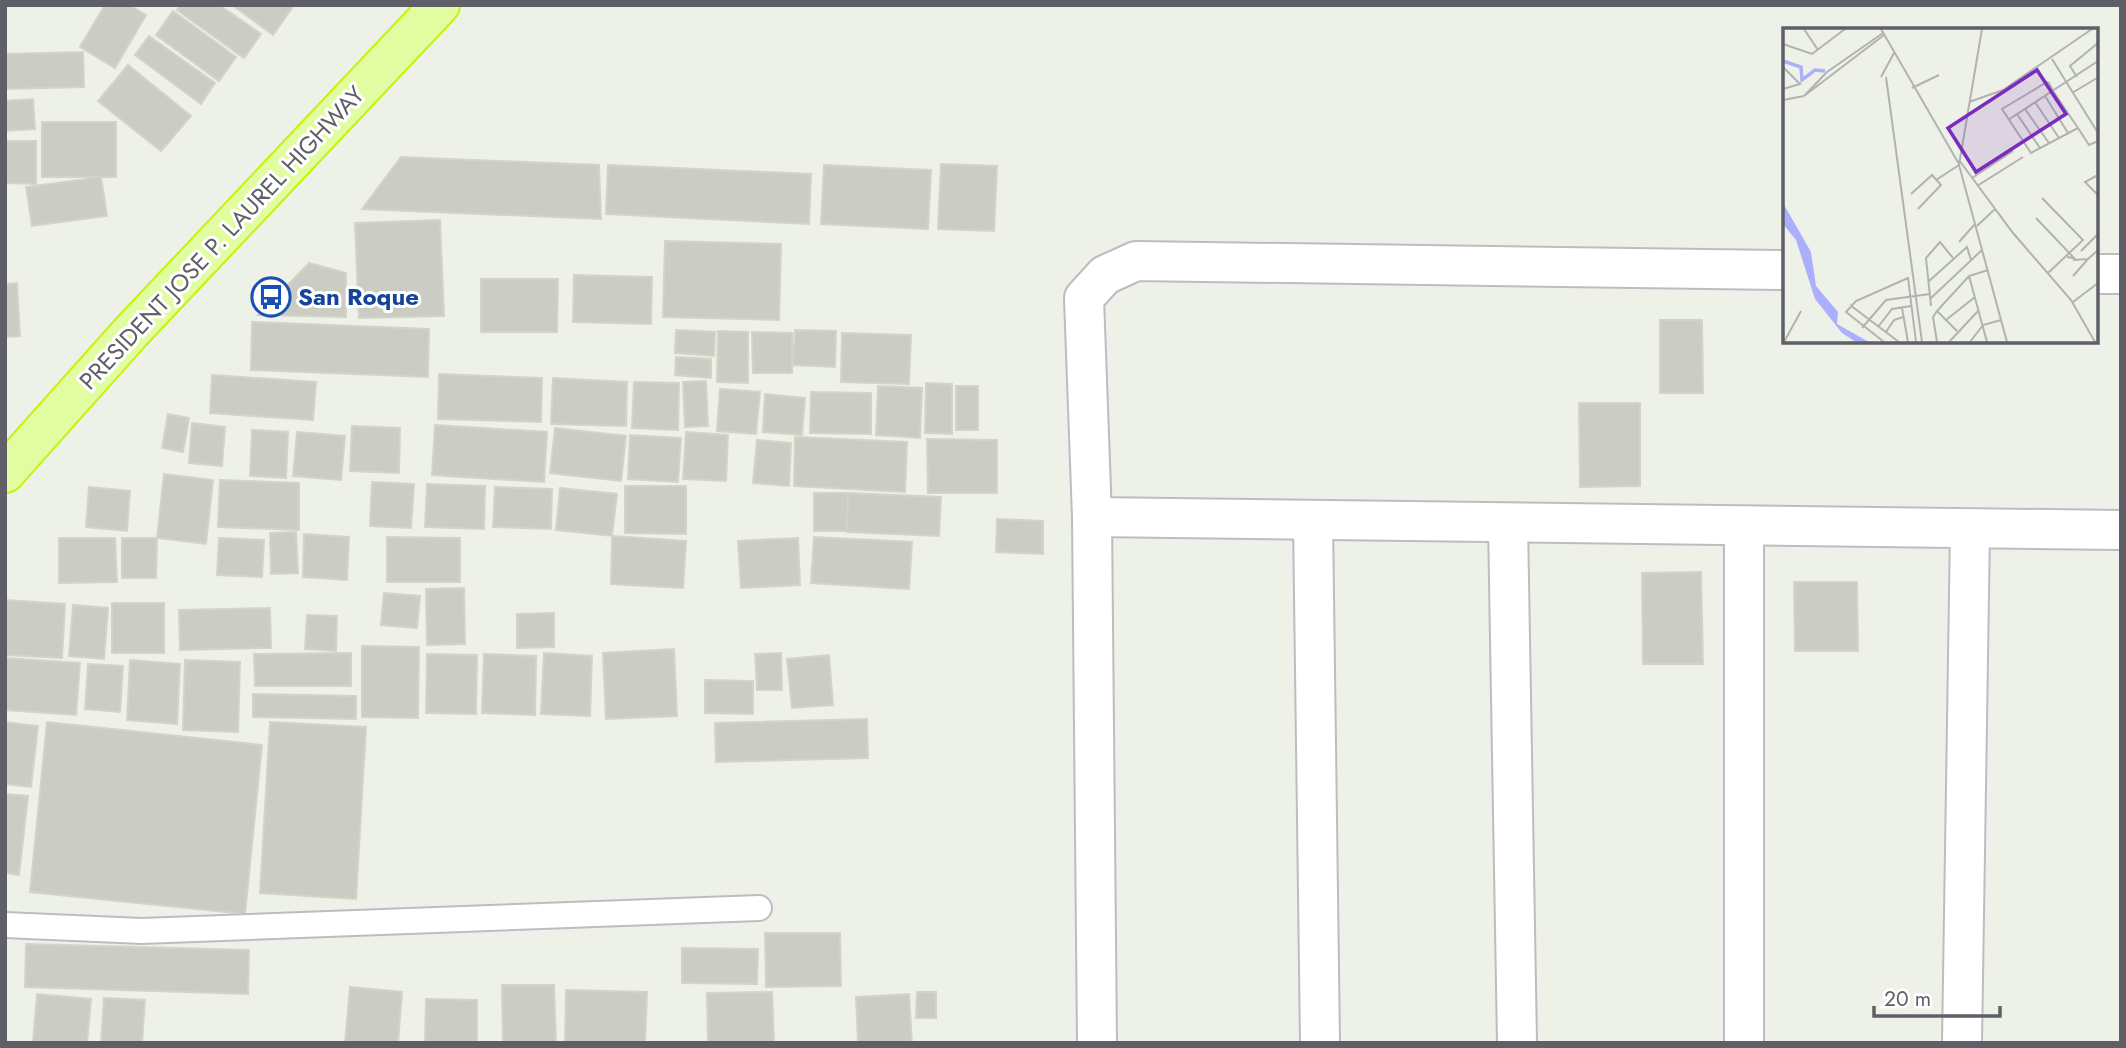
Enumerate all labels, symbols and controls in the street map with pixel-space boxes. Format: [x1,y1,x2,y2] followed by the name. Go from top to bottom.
[1783,28,2098,343] inset map
[71,78,373,397] street label: PRESIDENT JOSE P. LAUREL HIGHWAY
[250,276,292,318] bus stop icon: San Roque
[298,279,419,314] place label: San Roque
[1874,974,2000,1018] scale bar
[1884,984,1931,1014] text: 20 m

